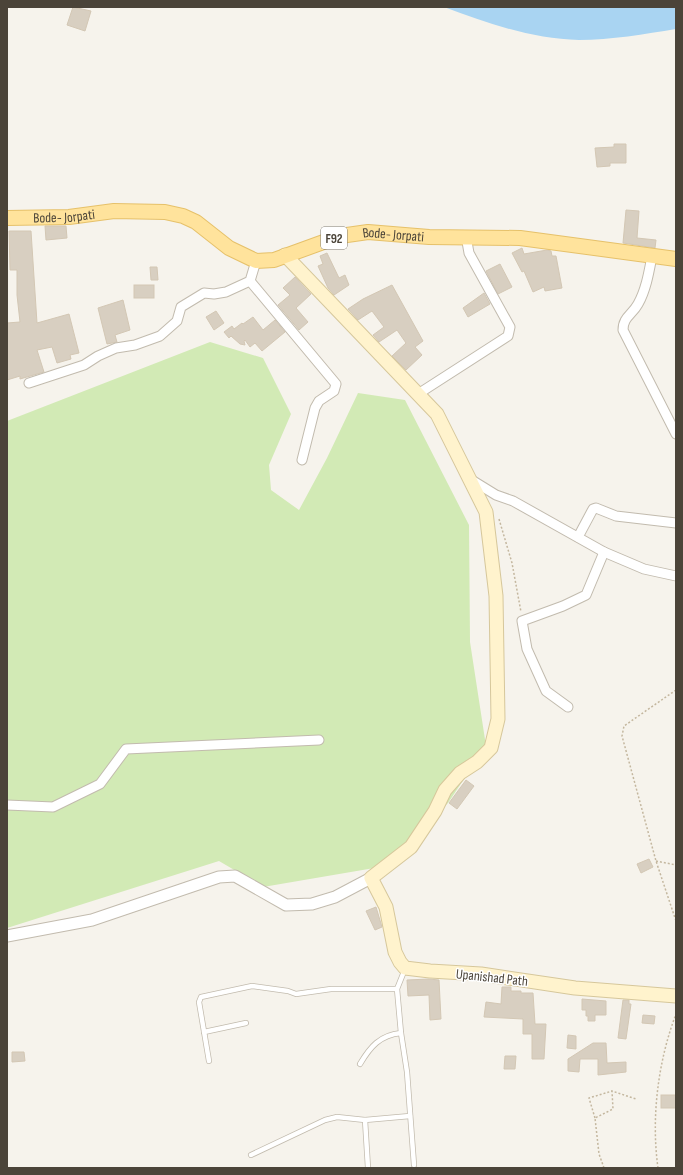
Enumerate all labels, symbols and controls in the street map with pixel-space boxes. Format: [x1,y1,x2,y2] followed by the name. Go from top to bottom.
[33,206,96,227] street label: Bode- Jorpati
[361,224,425,246] street label: Bode- Jorpati
[321,227,347,249] road number: F92
[455,965,529,990] street label: Upanishad Path

